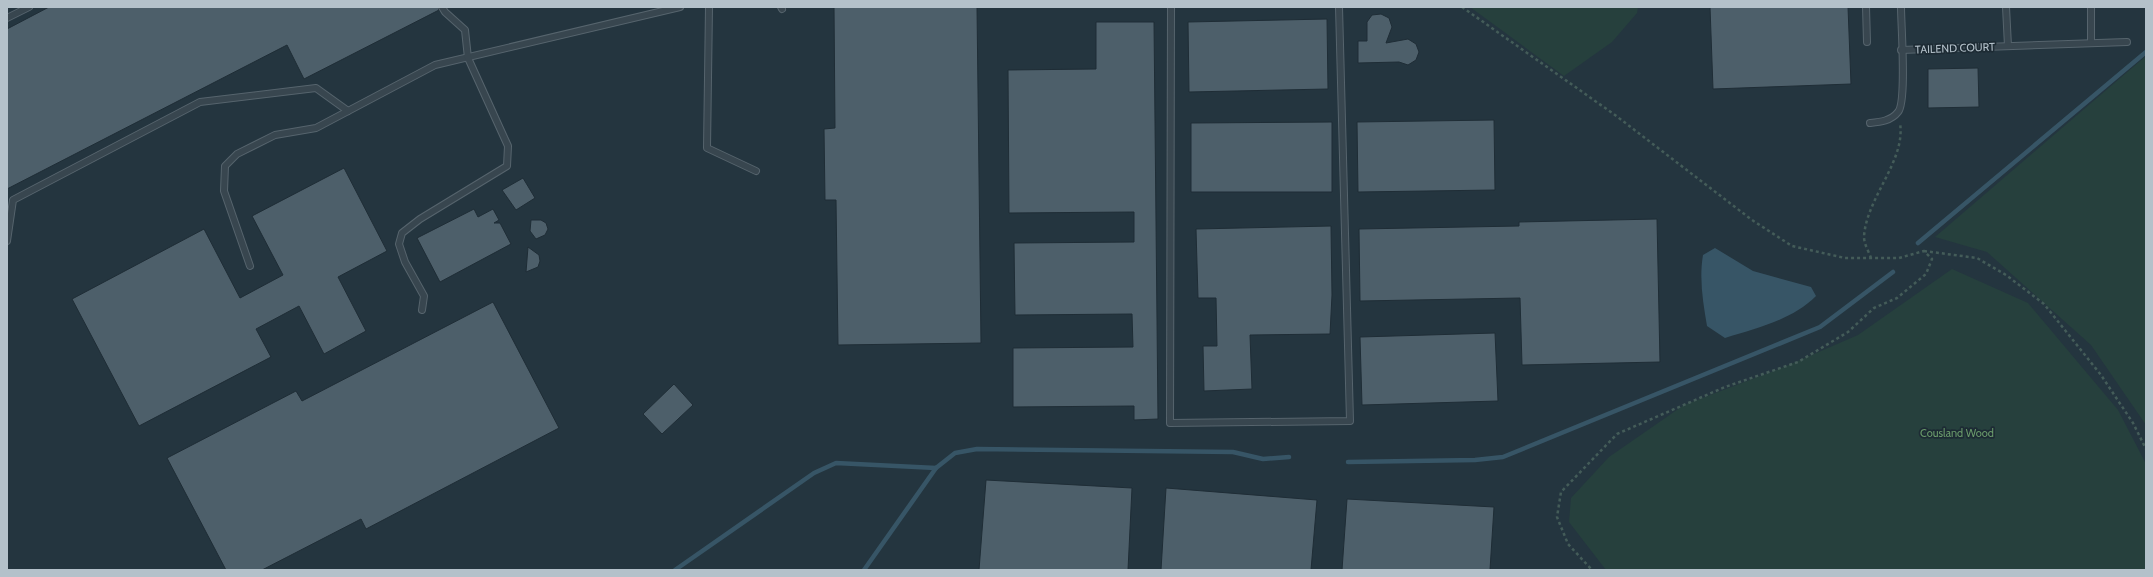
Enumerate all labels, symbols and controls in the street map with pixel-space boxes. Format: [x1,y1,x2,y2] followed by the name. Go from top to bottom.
[1915,40,1995,56] street label: TAILEND COURT
[1920,426,1994,440] park label: Cousland Wood

